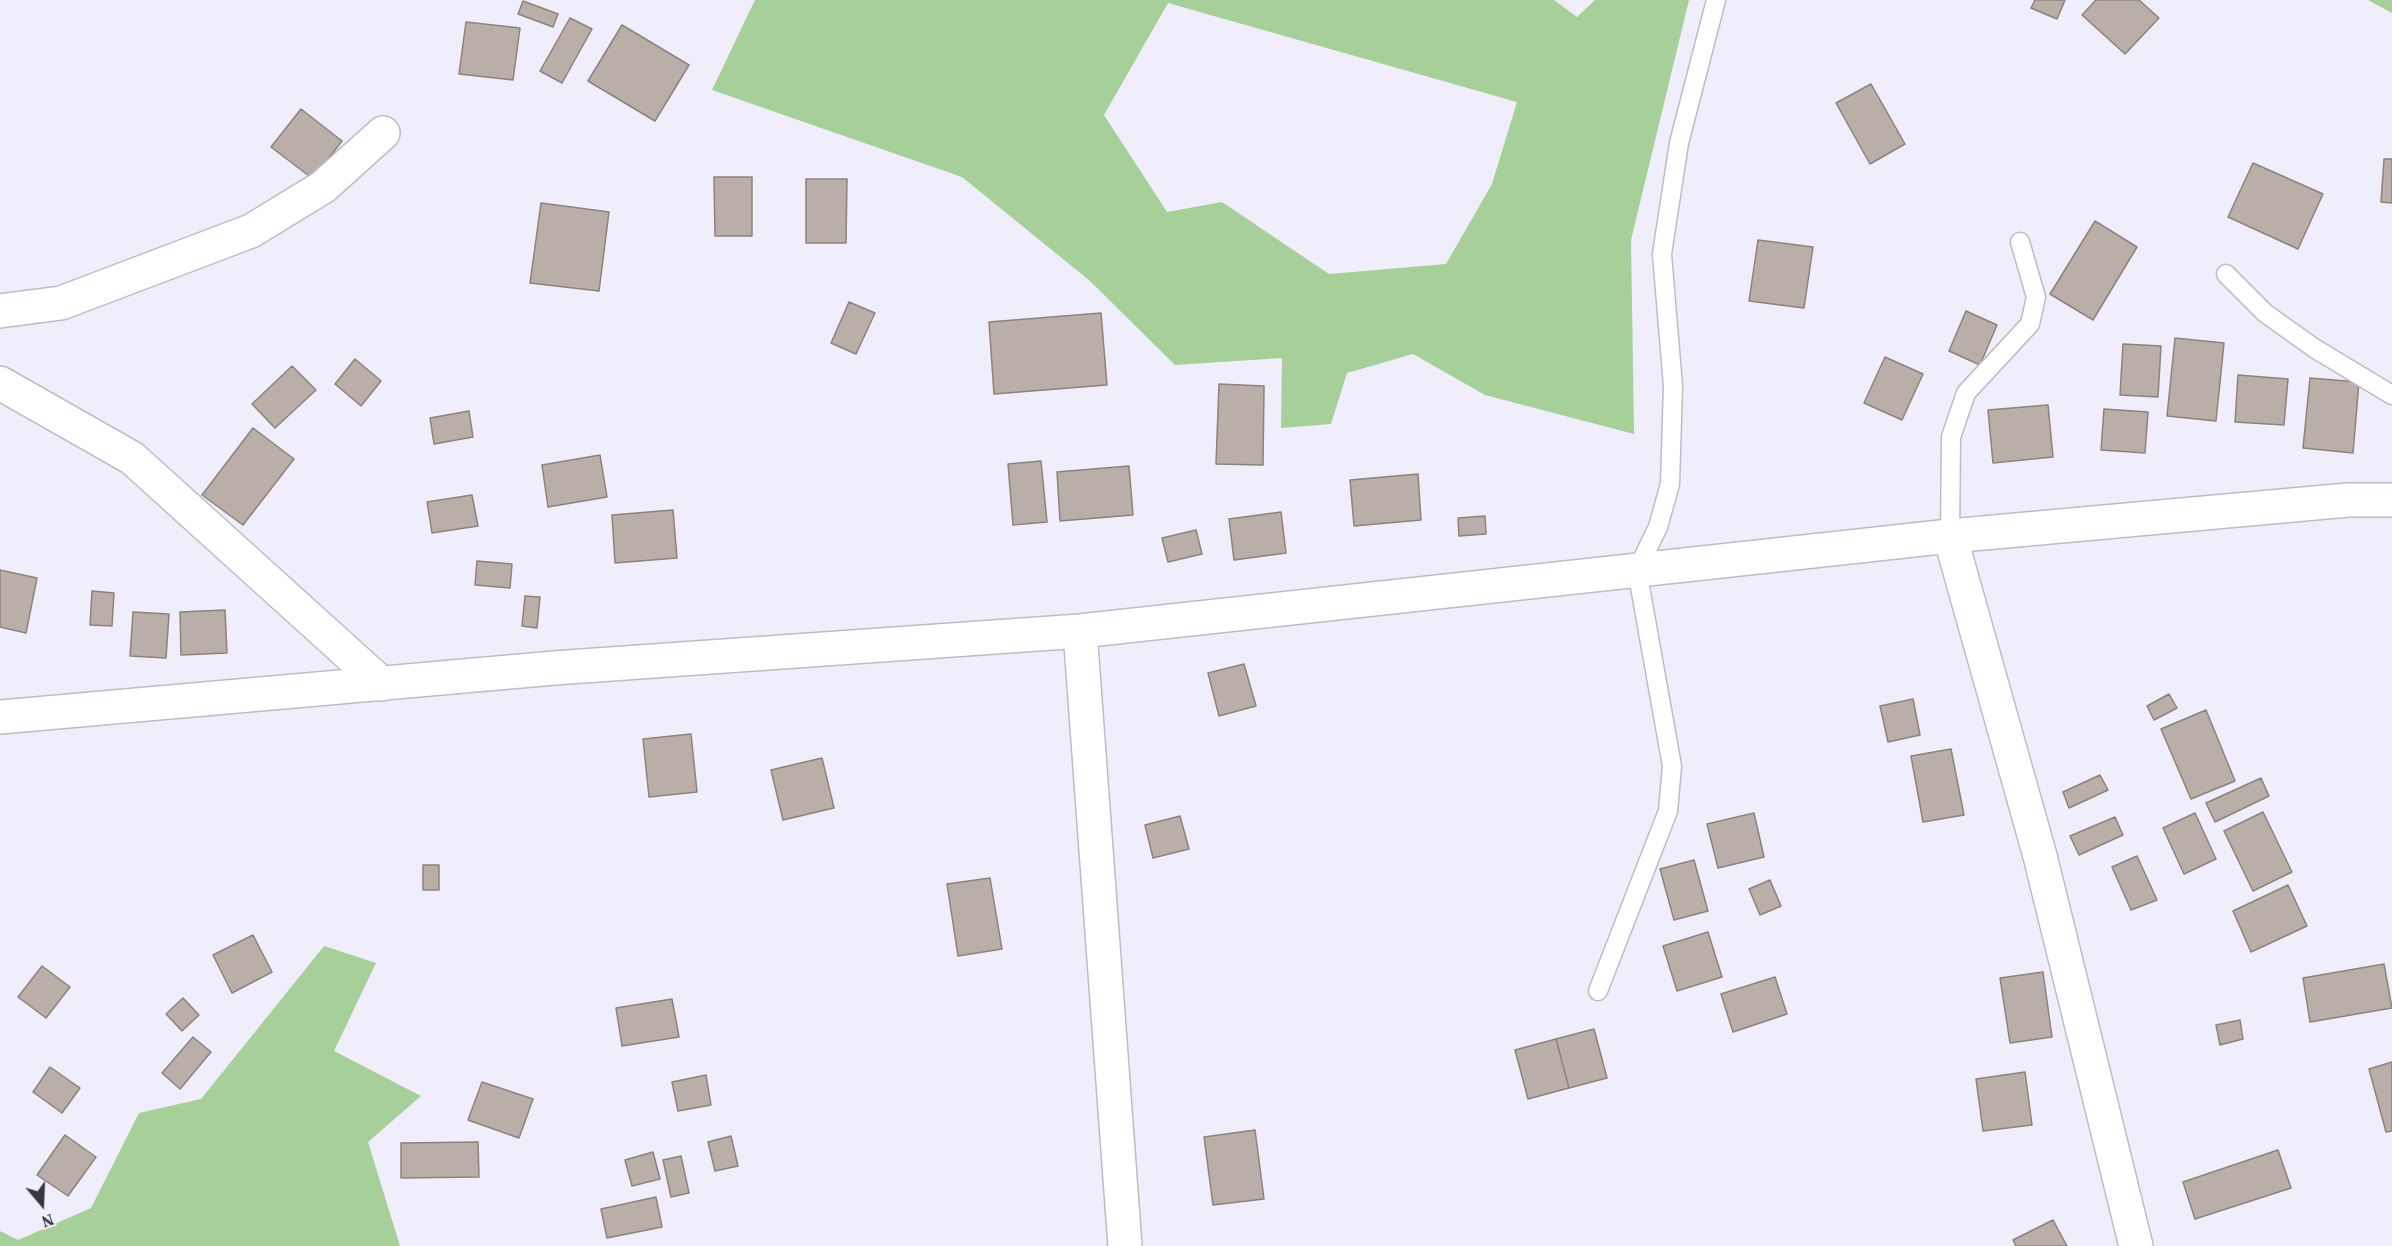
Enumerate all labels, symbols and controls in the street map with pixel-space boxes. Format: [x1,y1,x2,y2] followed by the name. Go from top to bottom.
[12,1174,72,1234] north arrow
[39,1209,57,1233] text: N

